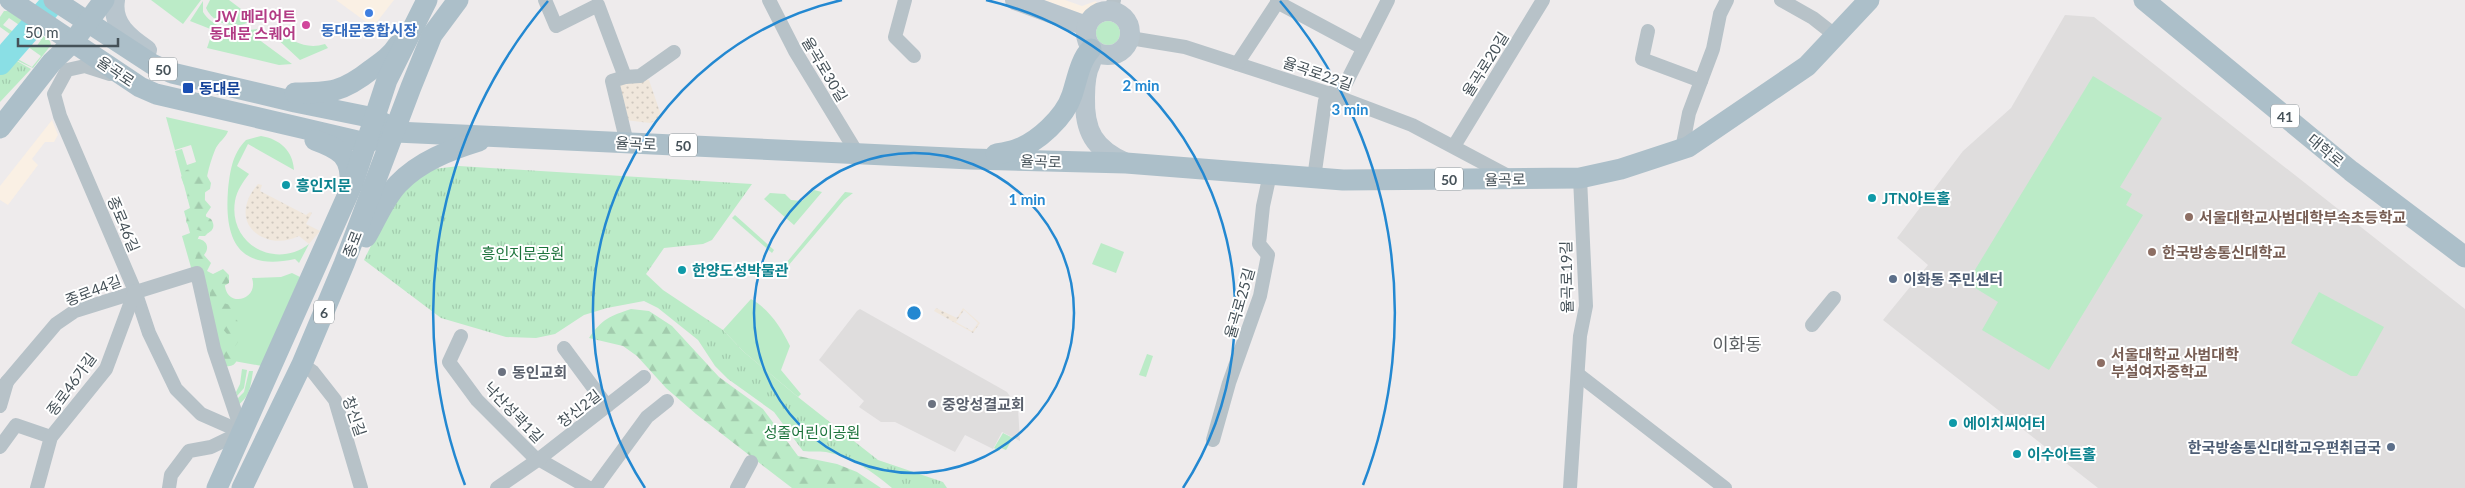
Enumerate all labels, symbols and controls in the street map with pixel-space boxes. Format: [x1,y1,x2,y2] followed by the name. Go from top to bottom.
[210,7,296,42] place label: JW 메리어트 동대문 스퀘어
[363,7,375,19] marker: 동대문종합시장
[18,15,118,47] scale bar
[300,19,312,31] marker: JW 메리어트 동대문 스퀘어
[321,21,417,39] place label: 동대문종합시장
[25,23,59,41] text: 50 m
[1458,28,1512,100] street label: 율곡로20길
[799,33,851,105] street label: 율곡로30길
[94,52,138,90] street label: 율곡로
[1281,53,1355,93] street label: 율곡로22길
[149,58,177,80] road number: 50
[1122,76,1160,94] text: 2 min
[199,79,241,97] place label: 동대문
[181,81,195,95] marker: 동대문
[1331,100,1369,118] text: 3 min
[2271,104,2299,128] road number: 41
[2304,130,2348,170] street label: 대학로
[615,133,657,153] street label: 율곡로
[669,134,697,156] road number: 50
[1020,151,1062,171] street label: 율곡로
[1435,168,1463,190] road number: 50
[1484,170,1526,188] street label: 율곡로
[296,176,351,194] place label: 흥인지문
[280,179,292,191] marker: 흥인지문
[1882,189,1951,207] place label: JTN아트홀
[1008,190,1046,208] text: 1 min
[1866,192,1878,204] marker: JTN아트홀
[104,193,144,255] street label: 종로46길
[2199,208,2406,226] place label: 서울대학교사범대학부속초등학교
[2183,211,2195,223] marker: 서울대학교사범대학부속초등학교
[339,228,365,260] street label: 종로
[1556,241,1576,313] street label: 율곡로19길
[2162,243,2286,261] place label: 한국방송통신대학교
[482,244,564,262] park label: 흥인지문공원
[2146,246,2158,258] marker: 한국방송통신대학교
[692,261,789,279] place label: 한양도성박물관
[676,264,688,276] marker: 한양도성박물관
[1220,266,1258,340] street label: 율곡로25길
[1903,270,2003,288] place label: 이화동 주민센터
[62,271,124,309] street label: 종로44길
[1887,273,1899,285] marker: 이화동 주민센터
[314,300,334,324] road number: 6
[905,304,923,322] centre of rings
[1712,333,1762,355] district label: 이화동
[2111,345,2239,380] place label: 서울대학교 사범대학 부설여자중학교
[42,349,100,419] street label: 종로46가길
[2095,357,2107,369] marker: 서울대학교 사범대학 부설여자중학교
[512,363,567,381] place label: 동인교회
[496,366,508,378] marker: 동인교회
[481,378,547,446] street label: 낙산성곽1길
[554,385,604,431] street label: 창신2길
[340,393,370,439] street label: 창신길
[942,395,1025,413] place label: 중앙성결교회
[926,398,938,410] marker: 중앙성결교회
[1963,414,2046,432] place label: 에이치씨어터
[1947,417,1959,429] marker: 에이치씨어터
[764,423,860,441] park label: 성줄어린이공원
[2188,438,2381,456] place label: 한국방송통신대학교우편취급국
[2385,441,2397,453] marker: 한국방송통신대학교우편취급국
[2027,445,2096,463] place label: 이수아트홀
[2011,448,2023,460] marker: 이수아트홀

